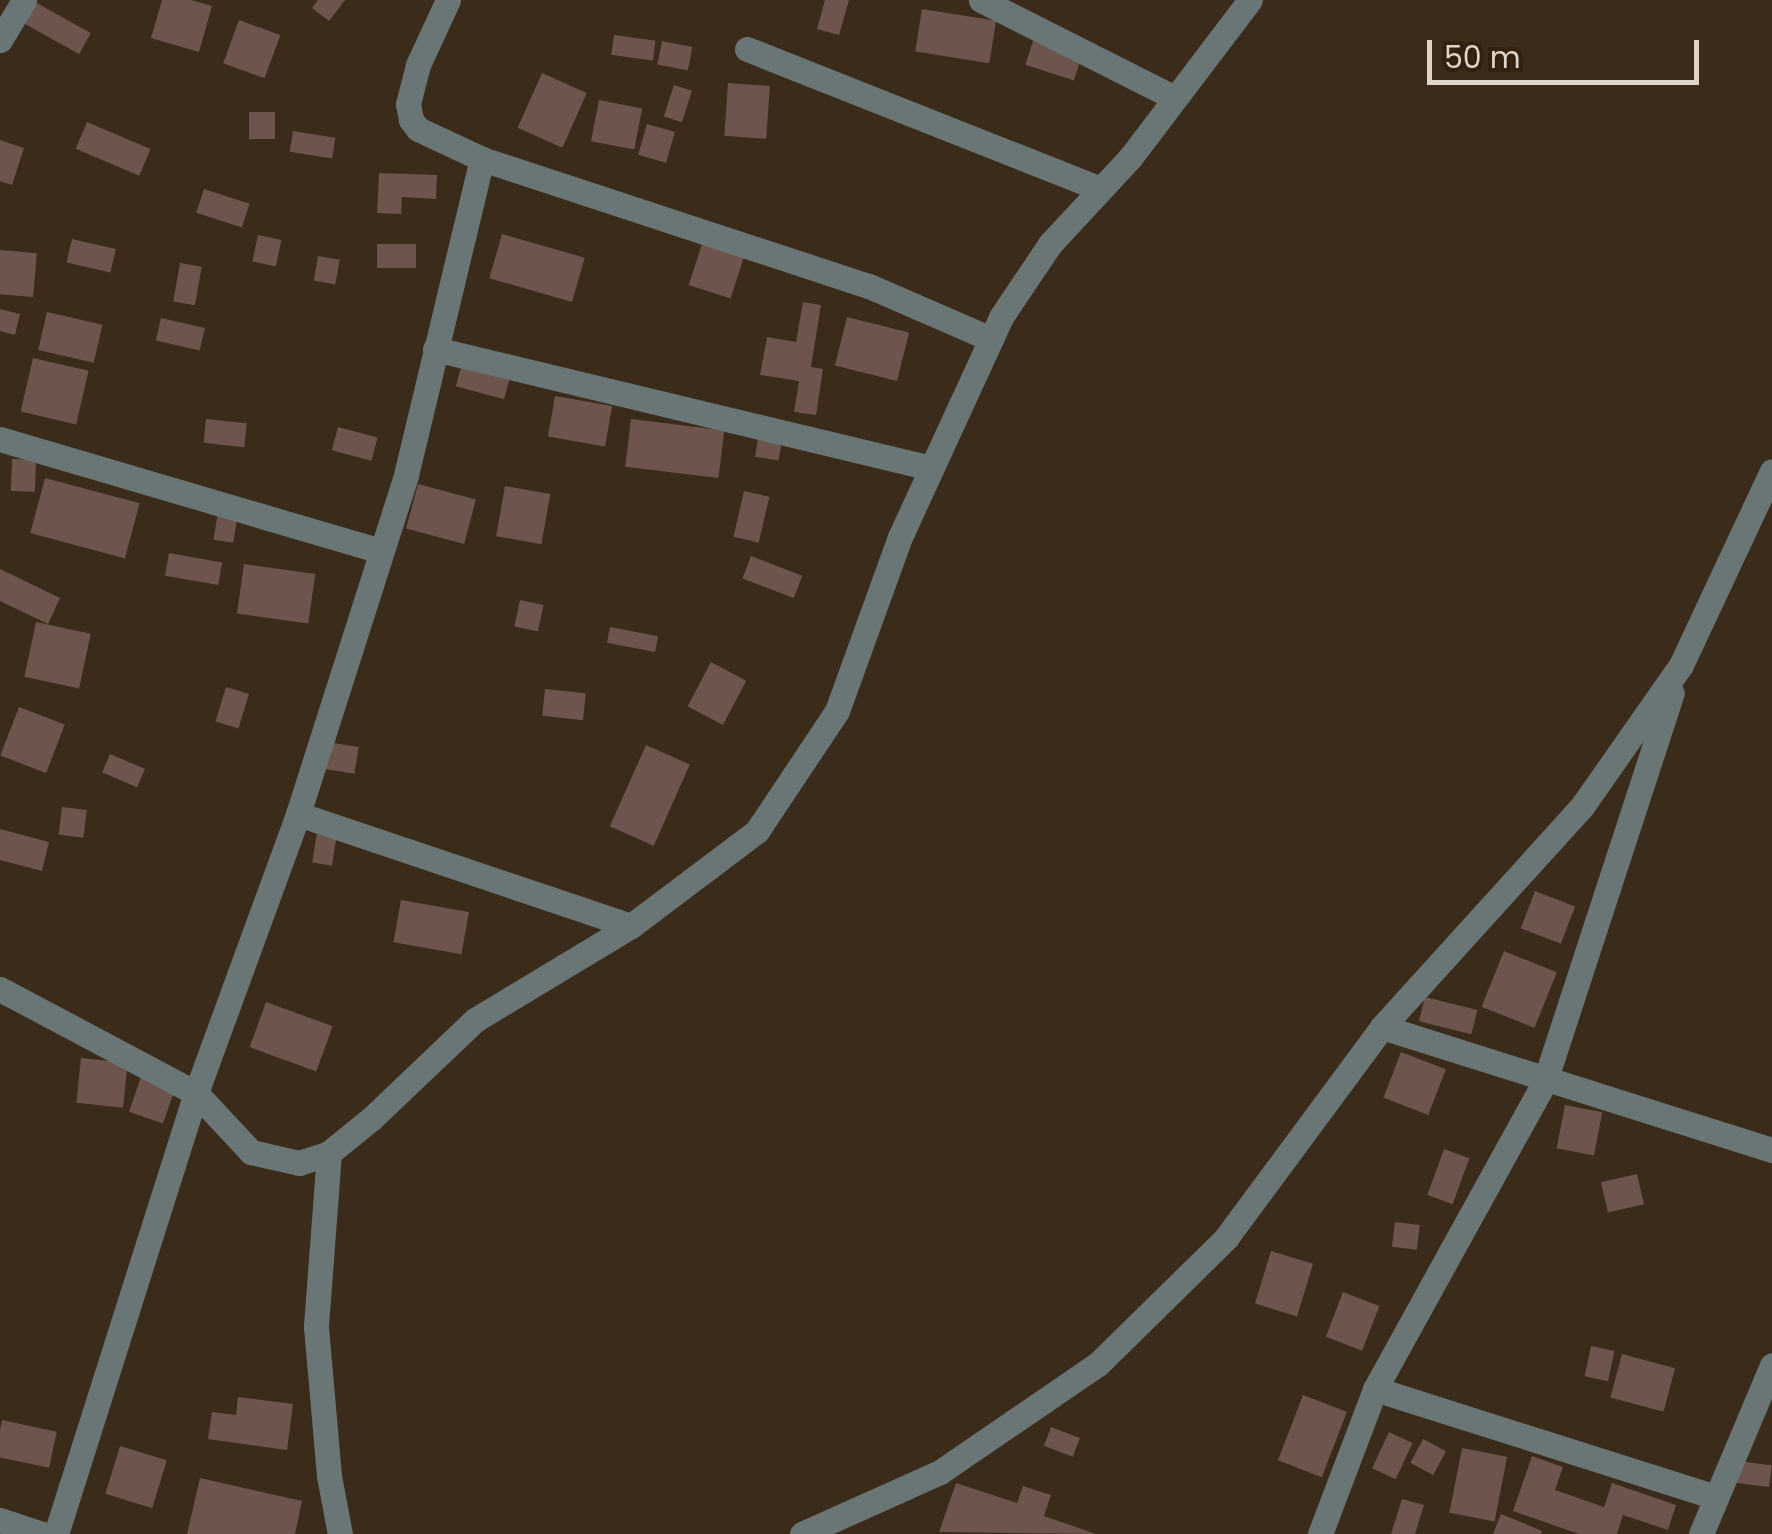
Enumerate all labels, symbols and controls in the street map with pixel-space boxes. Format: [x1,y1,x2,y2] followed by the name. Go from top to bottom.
[1432,20,1704,82] scale bar
[1444,36,1521,79] text: 50 m

